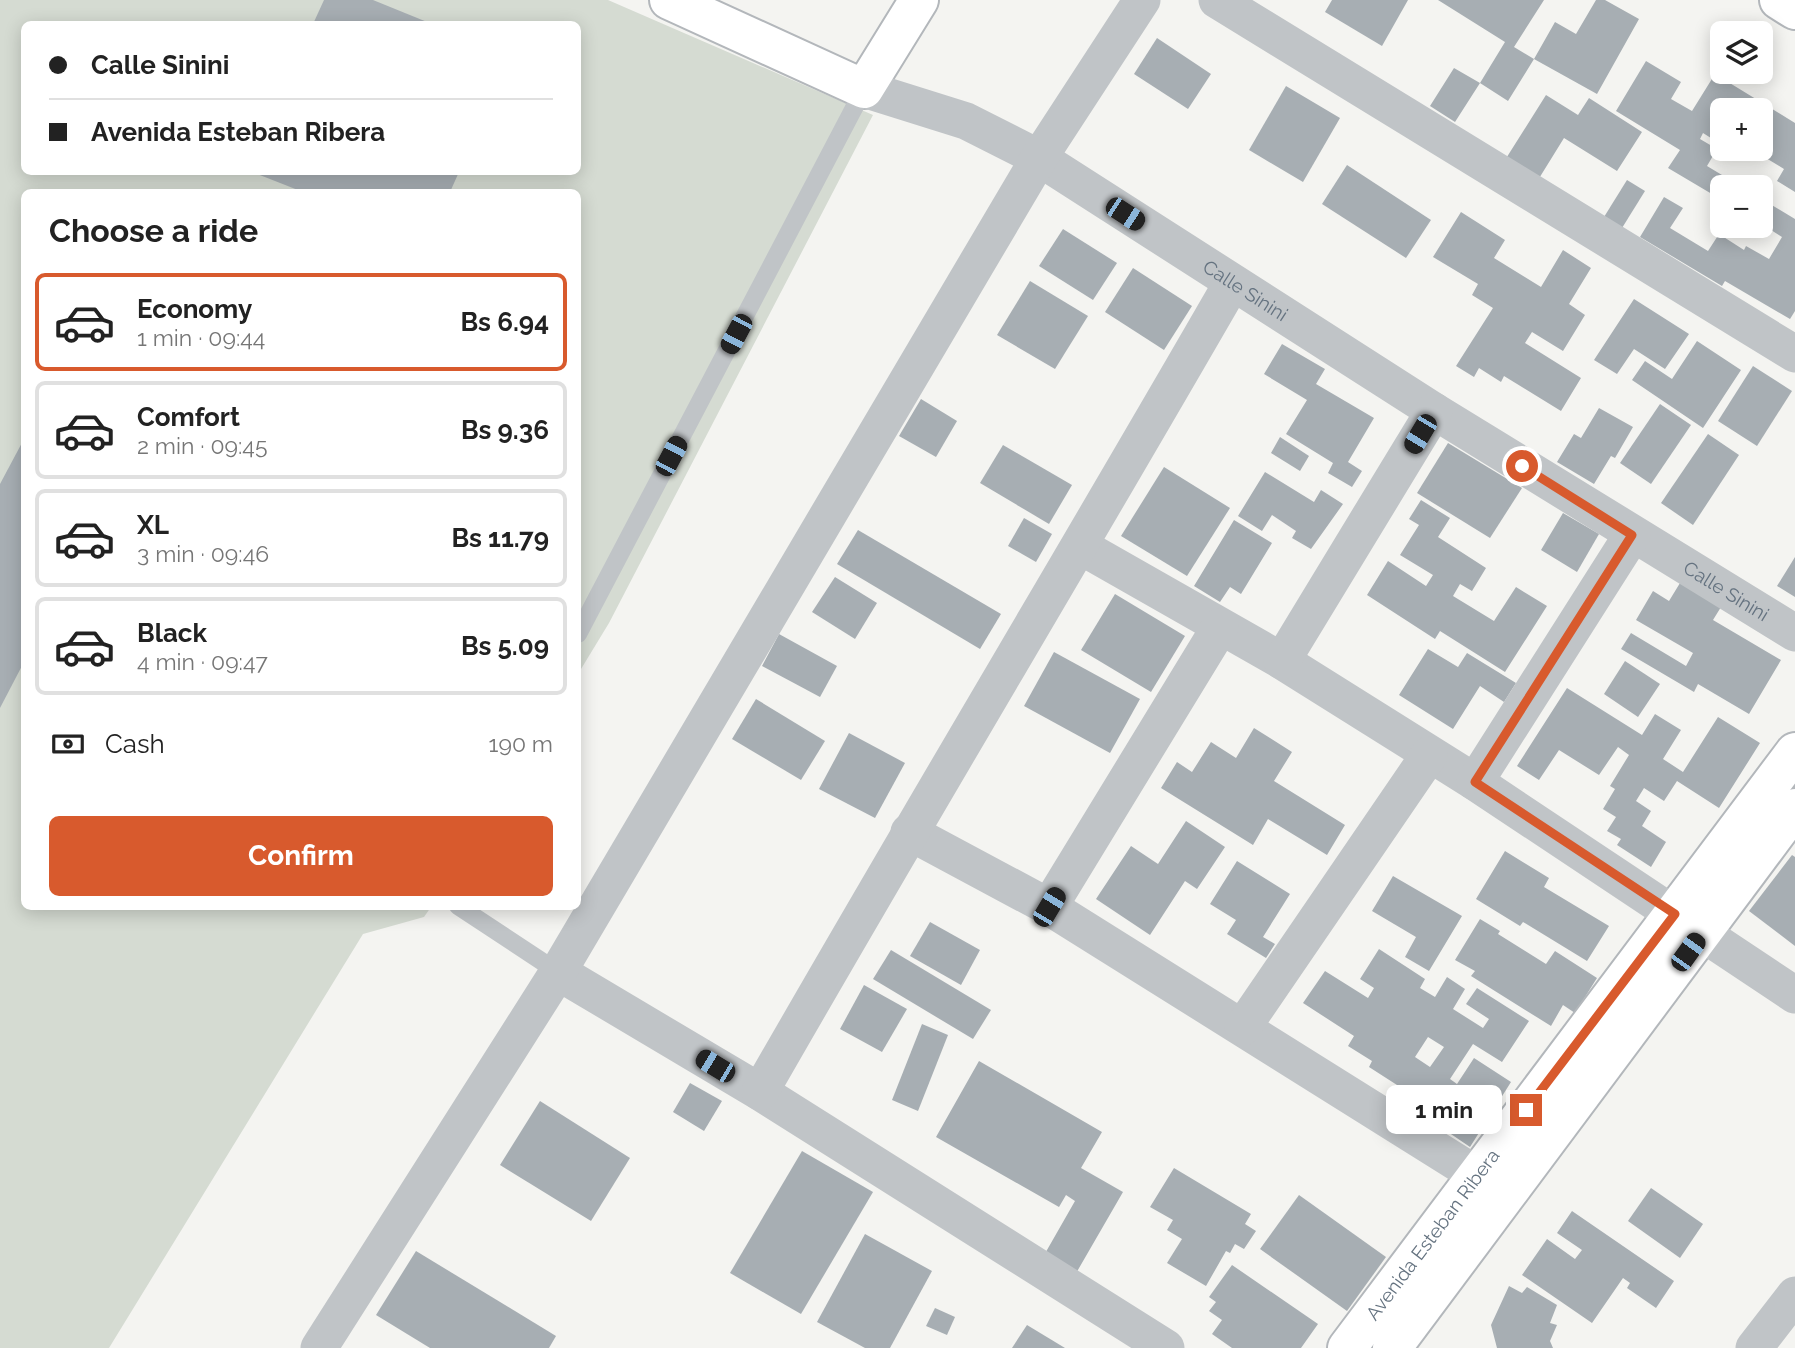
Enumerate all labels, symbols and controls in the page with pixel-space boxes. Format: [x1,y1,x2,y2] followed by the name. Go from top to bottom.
[1710,21,1773,238] map controls
[1710,21,1773,84] button: layers
[91,50,229,80] text: Calle Sinini
[1710,98,1773,161] button: +
[91,117,385,147] text: Avenida Esteban Ribera
[1710,175,1773,238] button: −
[1102,194,1149,234] car
[49,212,258,249] text: Choose a ride
[1199,255,1292,325] street label: Calle Sinini
[53,291,116,354] icon: car
[137,294,252,324] text: Economy
[461,307,549,337] text: Bs 6.94
[717,311,756,357] car
[137,324,265,351] text: 1 min · 09:44
[53,399,116,462] icon: car
[137,402,240,432] text: Comfort
[1401,411,1440,457] car
[461,415,549,445] text: Bs 9.36
[137,432,267,459] text: 2 min · 09:45
[652,433,691,479] car
[1506,450,1538,482] route start
[53,507,116,570] icon: car
[137,510,169,540] text: XL
[451,523,549,553] text: Bs 11.79
[137,540,269,567] text: 3 min · 09:46
[1680,556,1773,625] street label: Calle Sinini
[53,615,116,678] icon: car
[137,618,207,648] text: Black
[461,631,549,661] text: Bs 5.09
[137,648,268,675] text: 4 min · 09:47
[49,725,87,763] icon: cash
[105,729,165,759] text: Cash
[489,730,553,757] text: 190 m
[49,816,553,896] button: Confirm
[1030,884,1069,930] car
[1668,929,1709,975] car
[692,1046,739,1086] car
[1386,1086,1502,1134] callout: 1 min
[1510,1094,1542,1126] route end
[1415,1096,1473,1123] text: 1 min
[1361,1145,1504,1324] street label: Avenida Esteban Ribera

